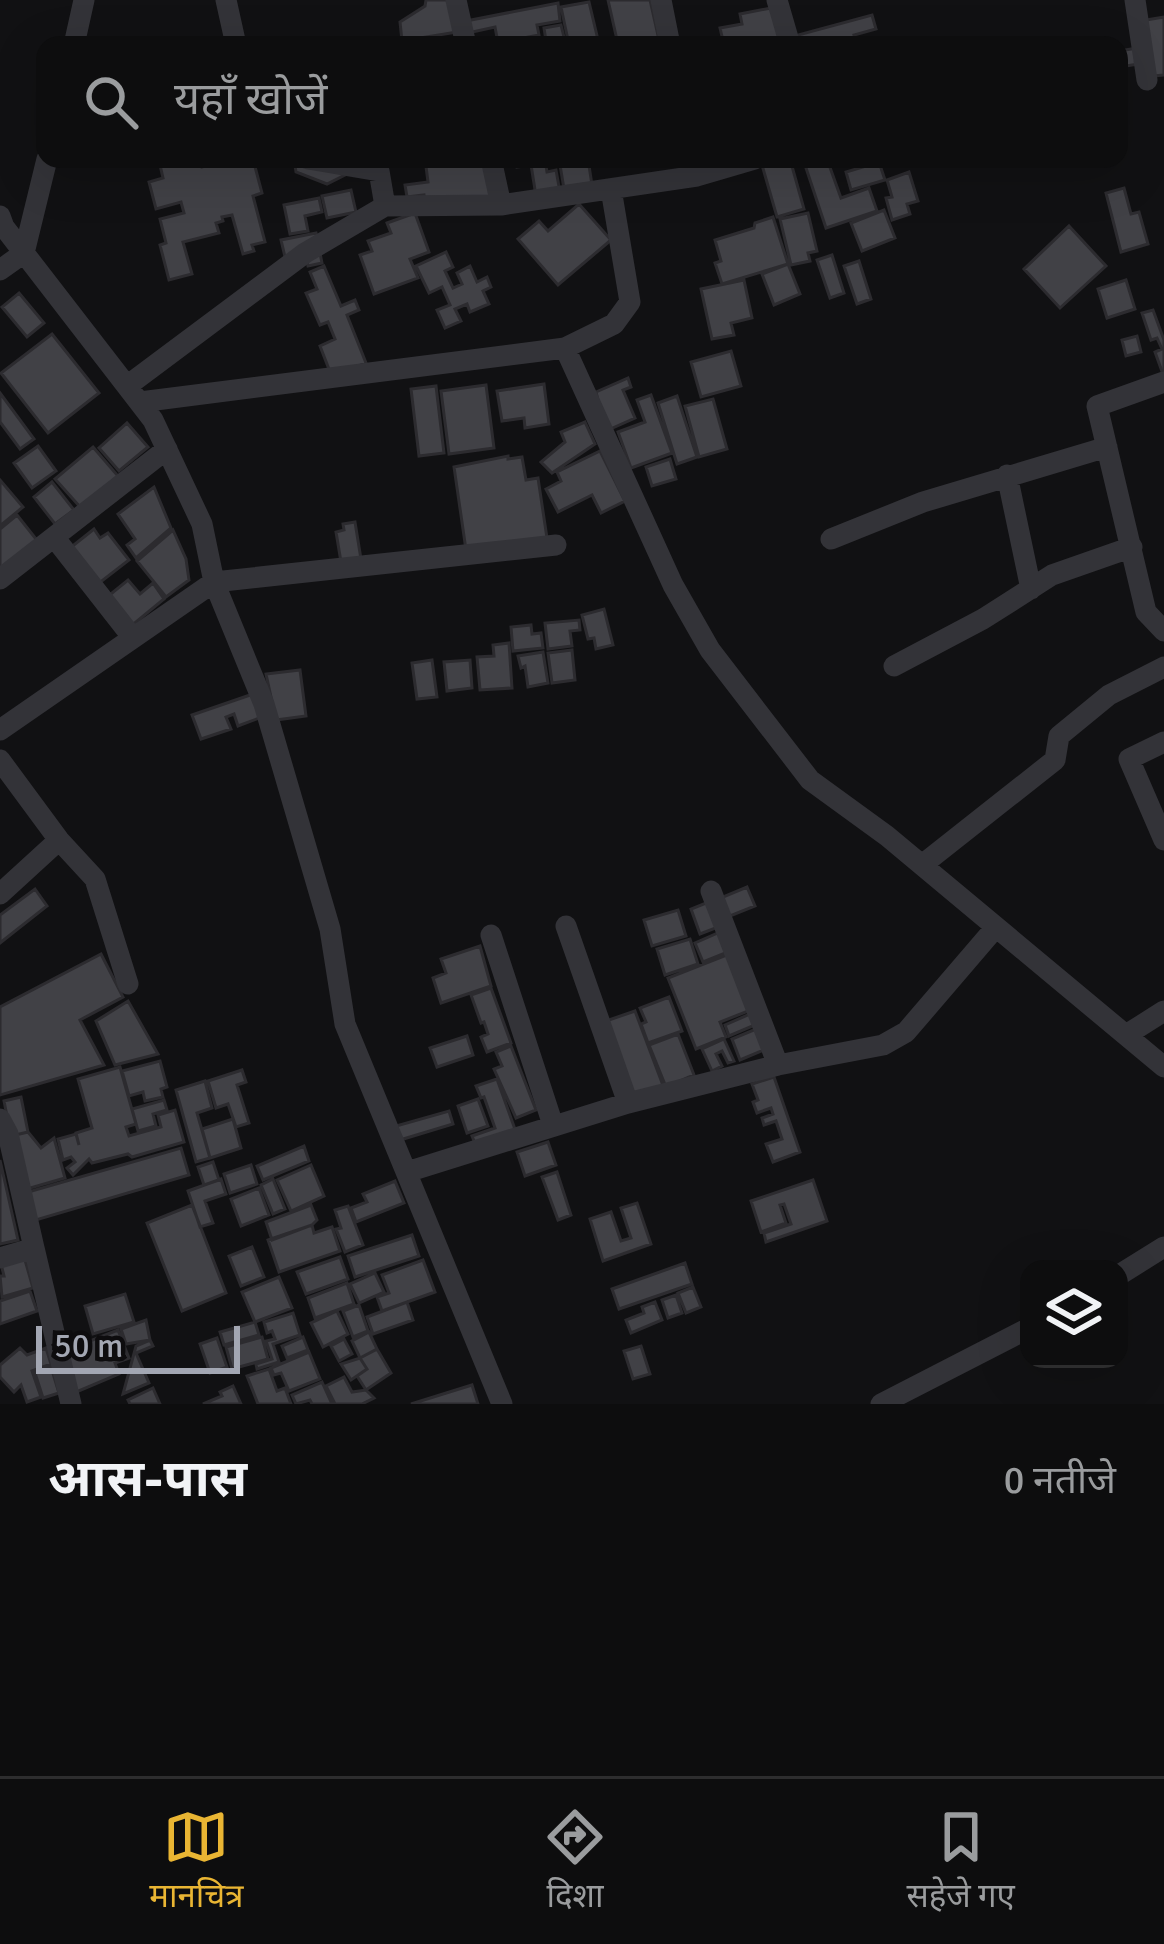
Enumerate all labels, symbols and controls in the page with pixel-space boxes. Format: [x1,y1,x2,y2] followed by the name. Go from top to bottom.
[36,36,1128,168] search box
[78,69,144,135] icon: search
[174,72,327,127] text: यहाँ खोजें
[1020,1260,1128,1368] map controls
[1020,1260,1128,1368] button: layers
[36,1320,240,1373] scale bar
[54,1326,123,1367] text: 50 m
[48,1448,247,1511] text: आस-पास
[1003,1456,1116,1504] text: 0 नतीजे
[149,1804,244,1920] tab: मानचित्र
[542,1804,608,1920] tab: दिशा
[906,1804,1015,1920] tab: सहेजे गए

